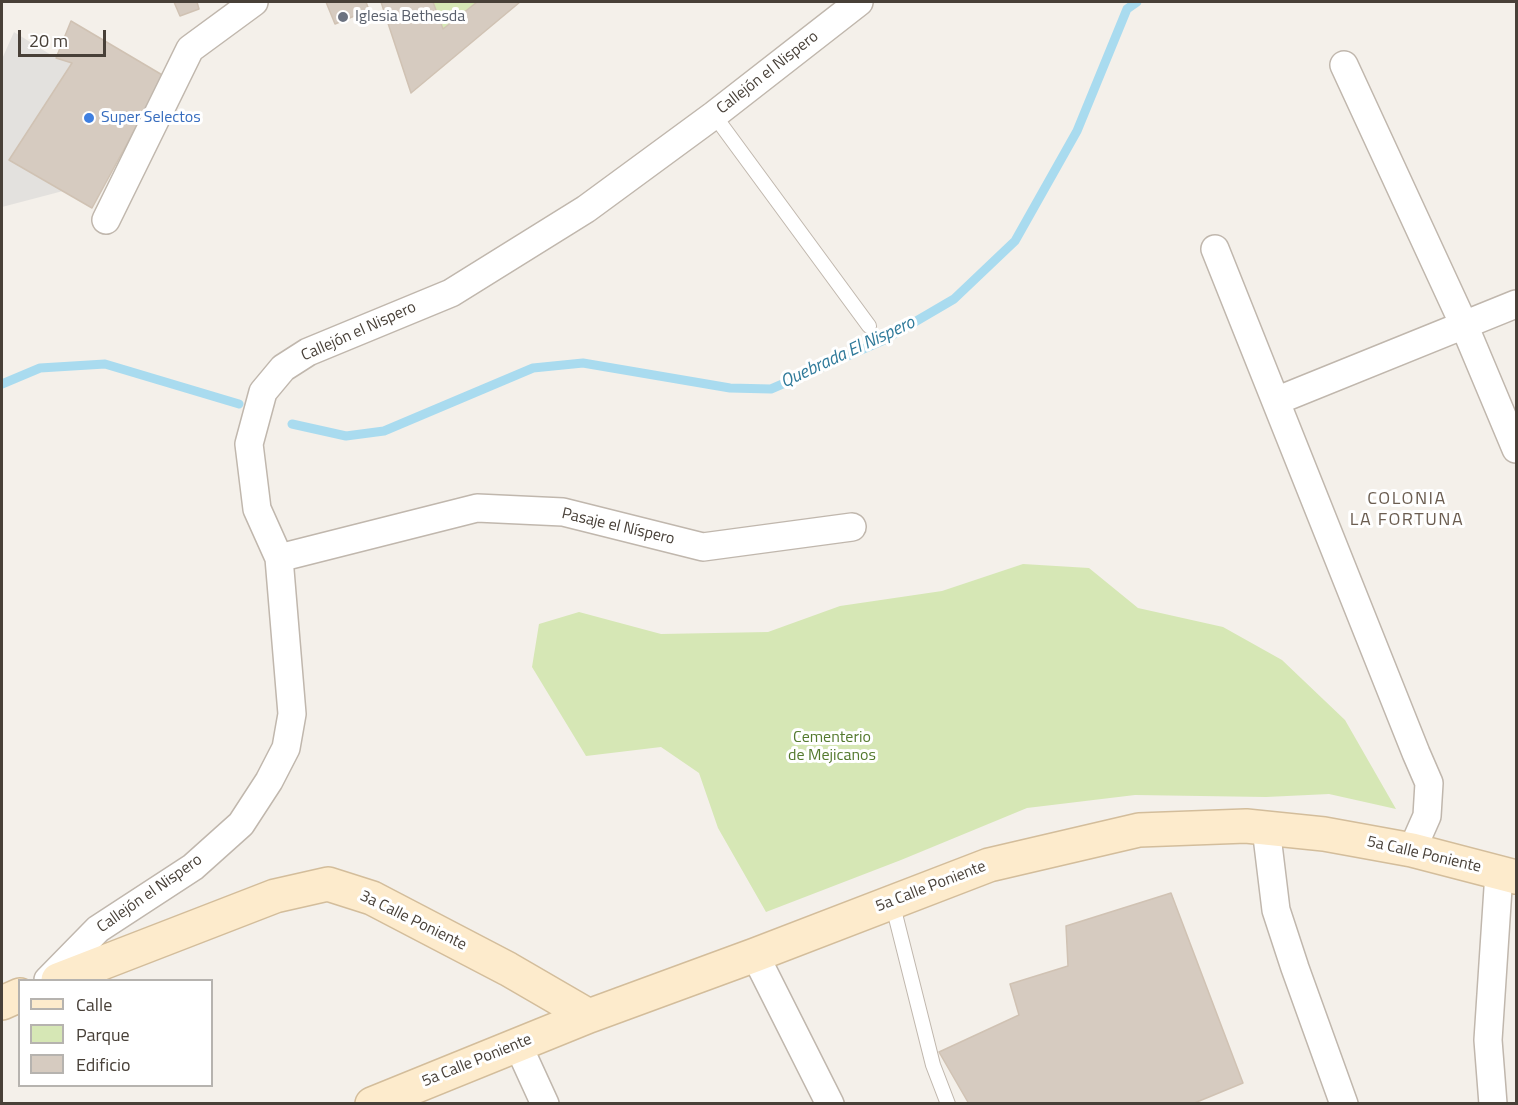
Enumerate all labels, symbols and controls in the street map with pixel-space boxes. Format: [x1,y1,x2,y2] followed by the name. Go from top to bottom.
[355,7,465,27] place label: Iglesia Bethesda
[336,10,350,24] marker: Iglesia Bethesda
[21,18,110,56] scale bar
[29,27,68,54] text: 20 m
[713,27,823,119] street label: Callejón el Nispero
[101,108,201,128] place label: Super Selectos
[82,111,96,125] marker: Super Selectos
[299,298,419,366] street label: Callejón el Nispero
[778,313,918,393] water label: Quebrada El Nispero
[1350,489,1464,532] district label: COLONIA LA FORTUNA
[560,505,676,549] street label: Pasaje el Níspero
[788,728,876,766] park label: Cementerio de Mejicanos
[1365,833,1483,877] street label: 5a Calle Poniente
[94,851,206,937] street label: Callejón el Nispero
[873,857,989,917] street label: 5a Calle Poniente
[356,887,470,955] street label: 3a Calle Poniente
[18,979,213,1087] legend
[76,991,112,1018] text: Calle
[76,1021,130,1048] text: Parque
[419,1030,535,1092] street label: 5a Calle Poniente
[76,1051,130,1078] text: Edificio

